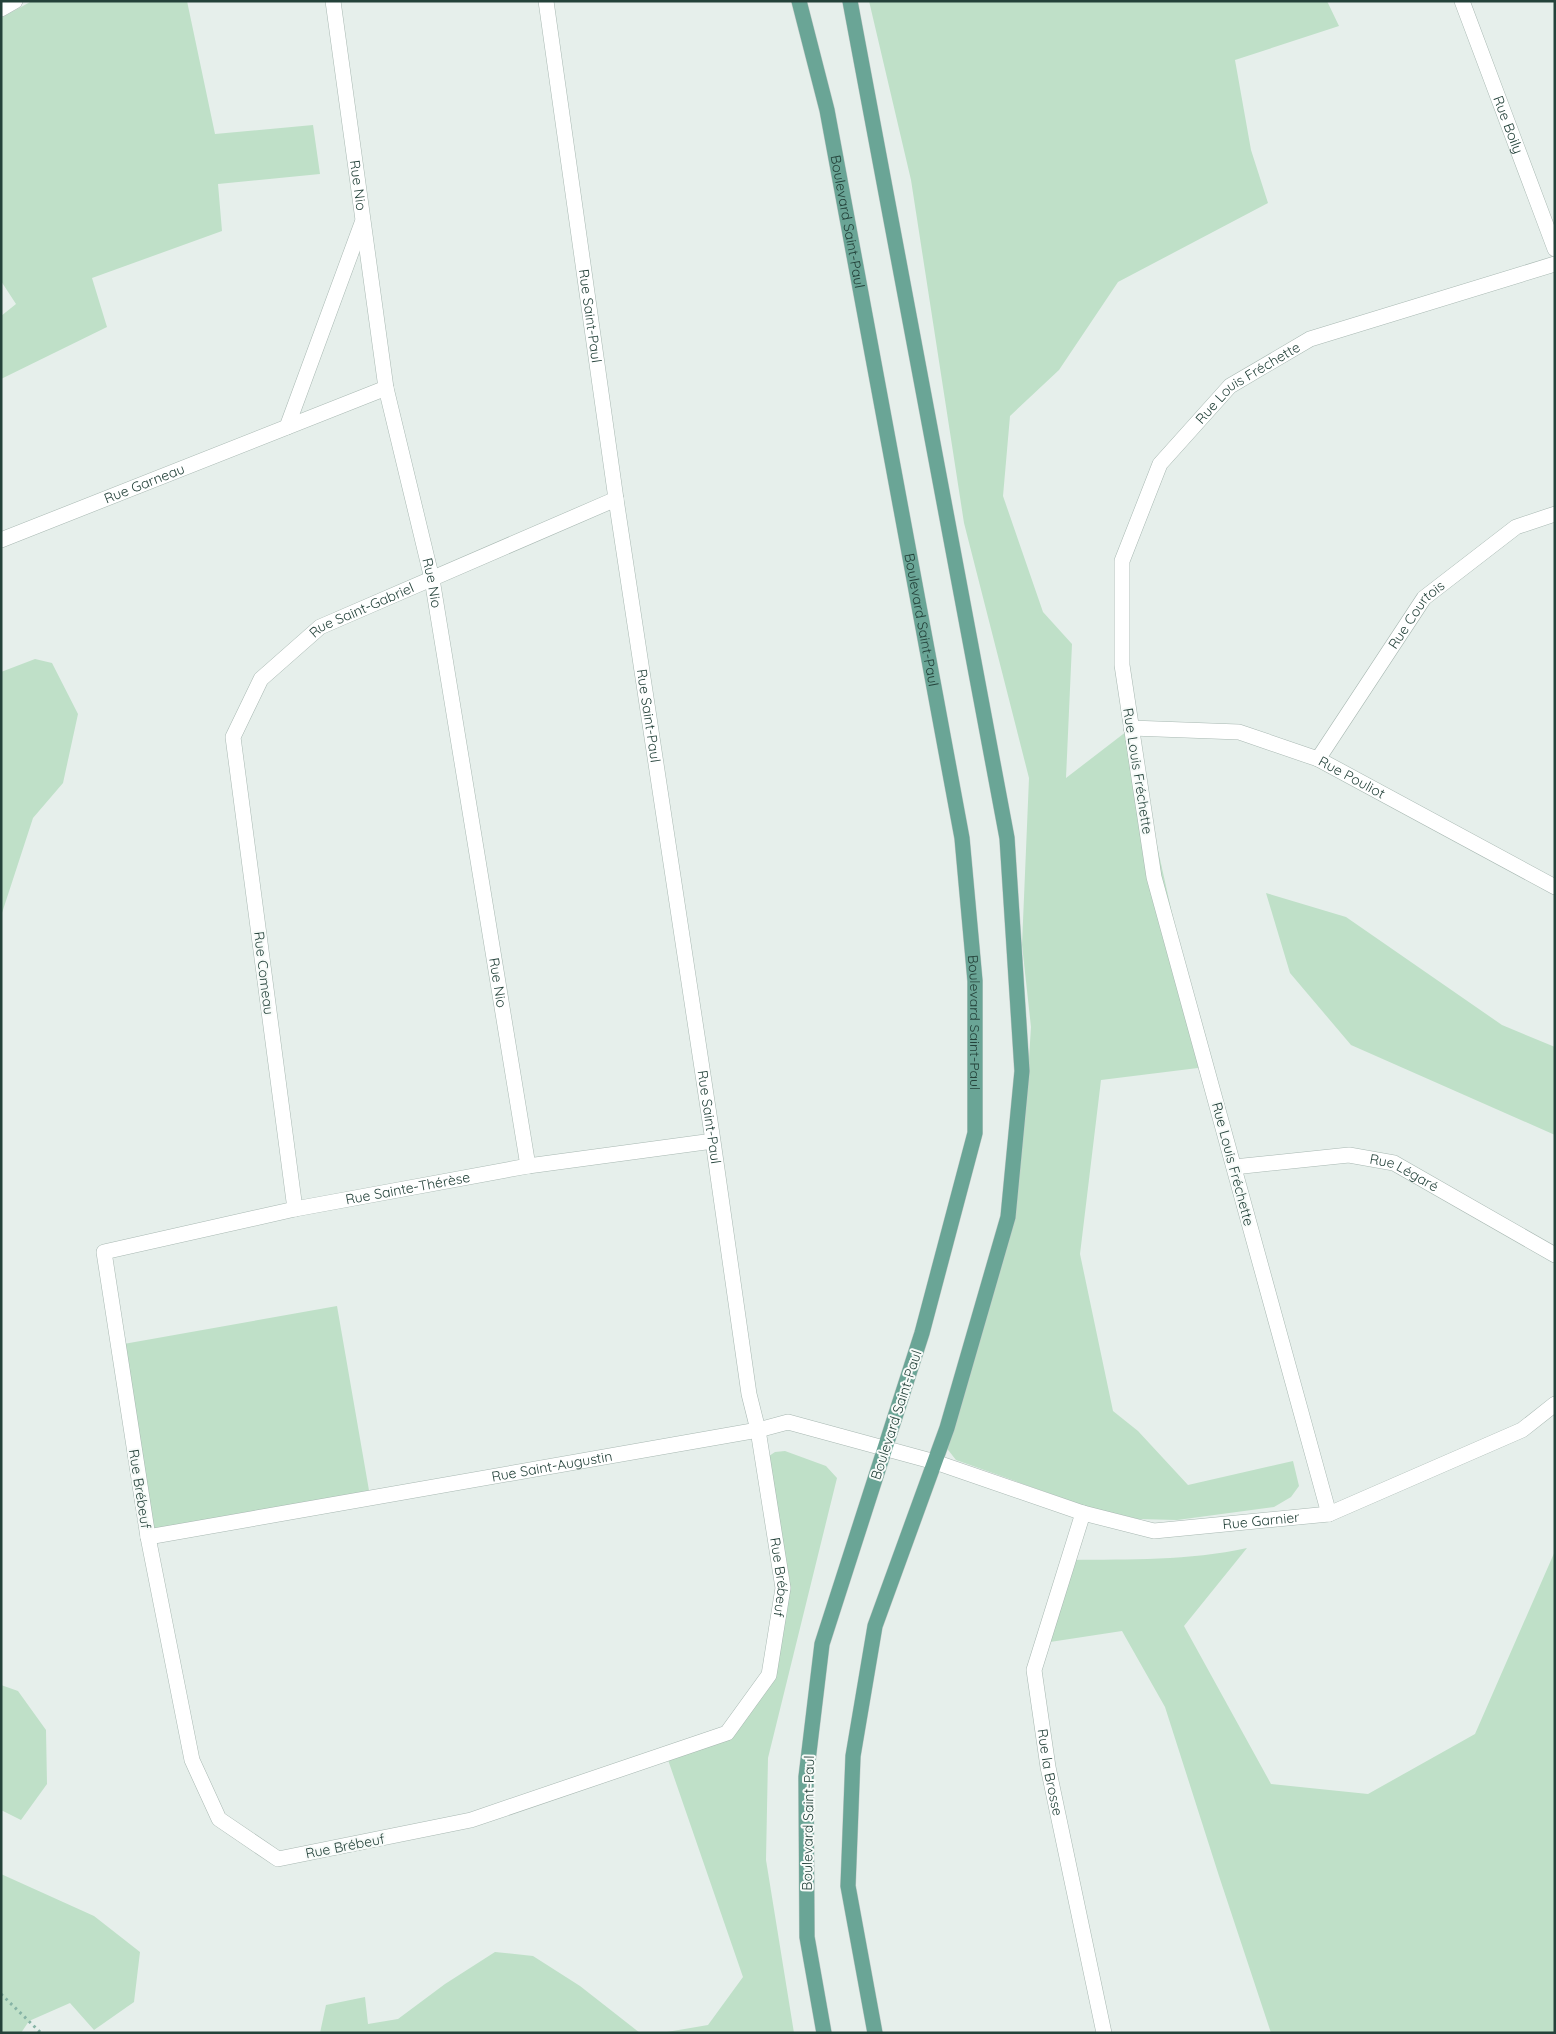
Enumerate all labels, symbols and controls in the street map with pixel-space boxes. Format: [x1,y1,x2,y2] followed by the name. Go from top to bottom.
[1489,93,1527,156] street label: Rue Boily
[827,153,869,290] street label: Boulevard Saint-Paul
[346,159,371,212] street label: Rue Nio
[575,268,606,364] street label: Rue Saint-Paul
[1191,338,1303,428] street label: Rue Louis Fréchette
[101,459,187,507] street label: Rue Garneau
[900,552,943,688] street label: Boulevard Saint-Paul
[418,556,446,609] street label: Rue Nio
[1384,576,1448,652] street label: Rue Courtois
[305,578,417,641] street label: Rue Saint-Gabriel
[633,668,665,764] street label: Rue Saint-Paul
[1119,707,1157,835] street label: Rue Louis Fréchette
[1315,752,1388,803] street label: Rue Pouliot
[250,930,278,1016] street label: Rue Comeau
[964,954,984,1090] street label: Boulevard Saint-Paul
[485,956,511,1009] street label: Rue Nio
[693,1069,725,1165] street label: Rue Saint-Paul
[1208,1100,1258,1228] street label: Rue Louis Fréchette
[1368,1150,1442,1196] street label: Rue Légaré
[344,1168,472,1209] street label: Rue Sainte-Thérèse
[867,1348,925,1482] street label: Boulevard Saint-Paul
[490,1447,614,1486] street label: Rue Saint-Augustin
[125,1448,155,1530] street label: Rue Brébeuf
[1222,1508,1301,1533] street label: Rue Garnier
[766,1536,792,1619] street label: Rue Brébeuf
[1034,1727,1067,1818] street label: Rue la Brosse
[798,1755,818,1891] street label: Boulevard Saint-Paul
[304,1829,386,1863] street label: Rue Brébeuf

